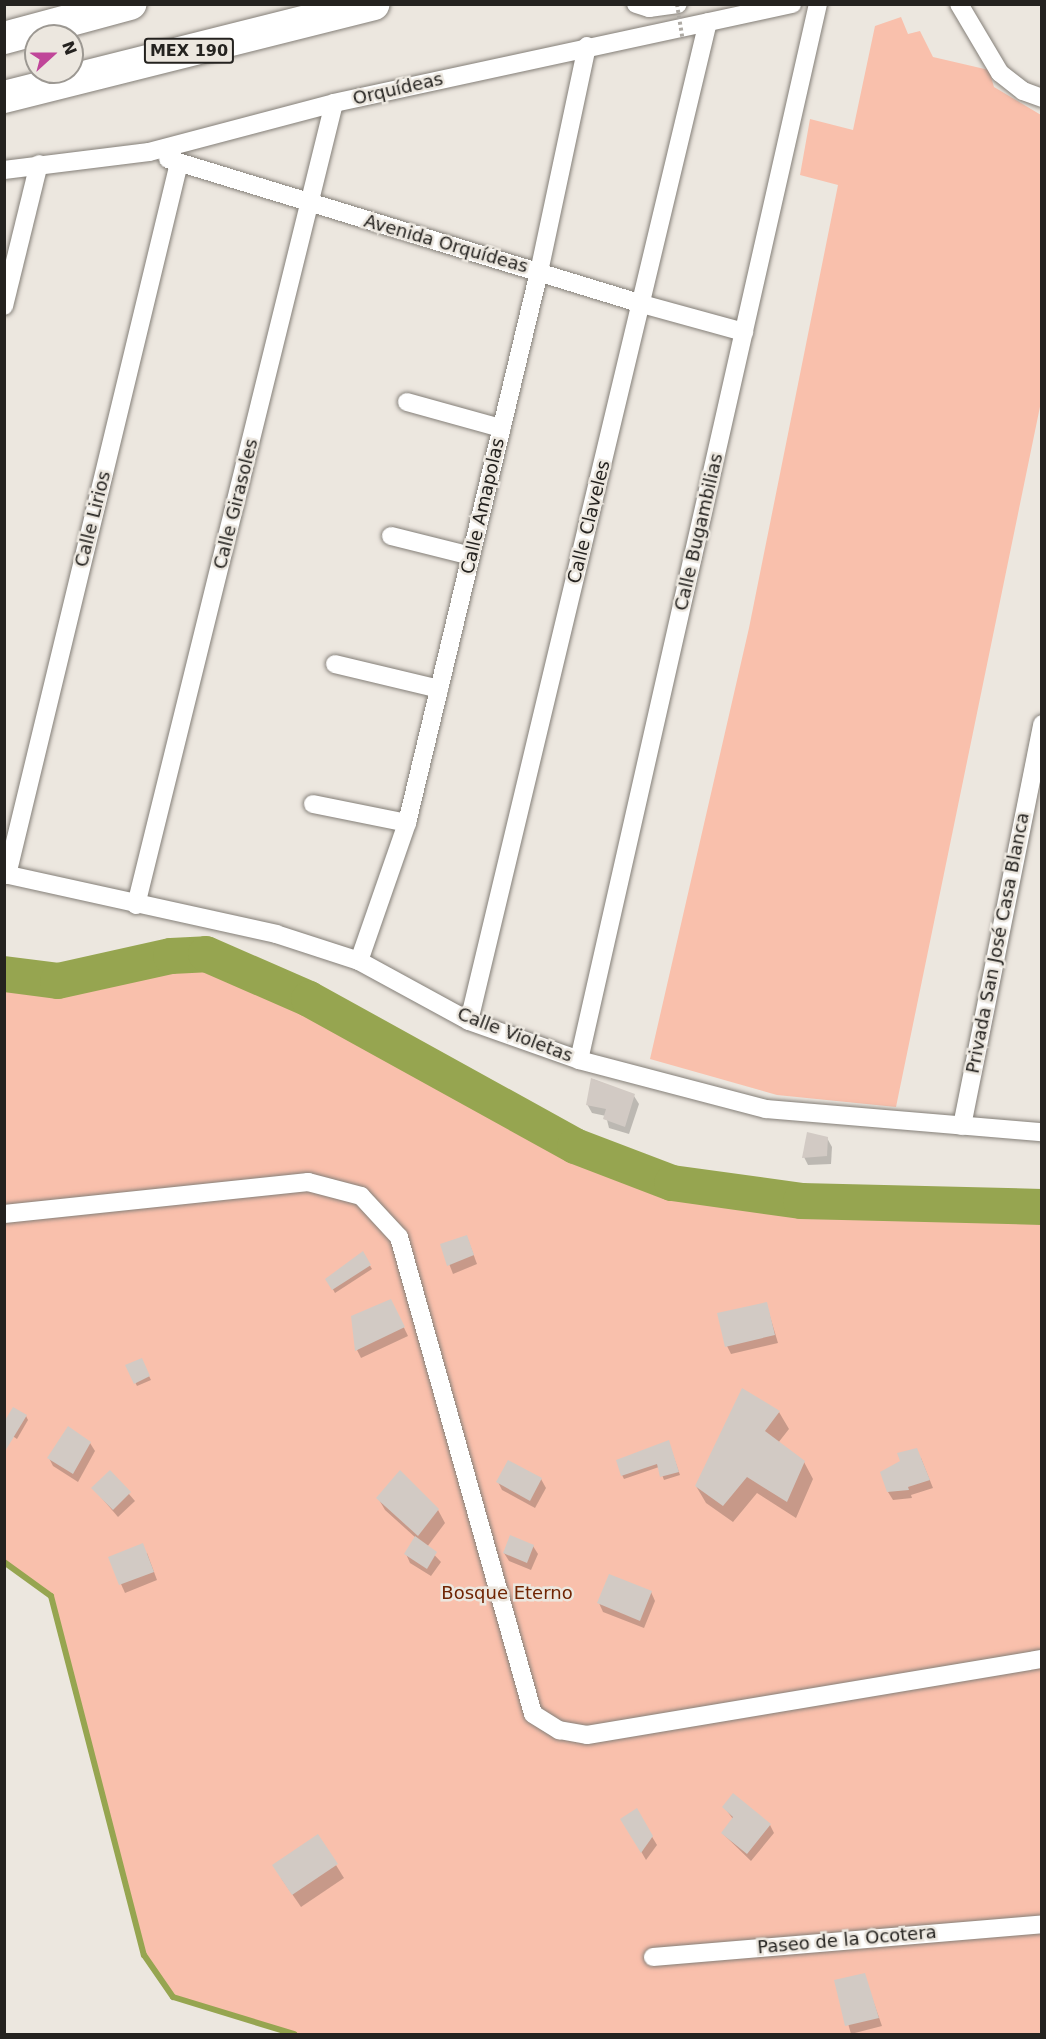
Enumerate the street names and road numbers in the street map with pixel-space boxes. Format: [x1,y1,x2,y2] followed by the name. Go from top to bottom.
[142,38,236,64] road number: MEX 190
[351,68,445,110] street label: Orquídeas
[362,210,530,278] street label: Avenida Orquídeas
[457,436,509,576] street label: Calle Amapolas
[209,437,263,571] street label: Calle Girasoles
[670,451,728,613] street label: Calle Bugambilias
[563,458,615,586] street label: Calle Claveles
[71,469,115,569] street label: Calle Lirios
[962,811,1034,1075] street label: Privada San José Casa Blanca
[454,1003,576,1067] street label: Calle Violetas
[756,1921,938,1959] street label: Paseo de la Ocotera

